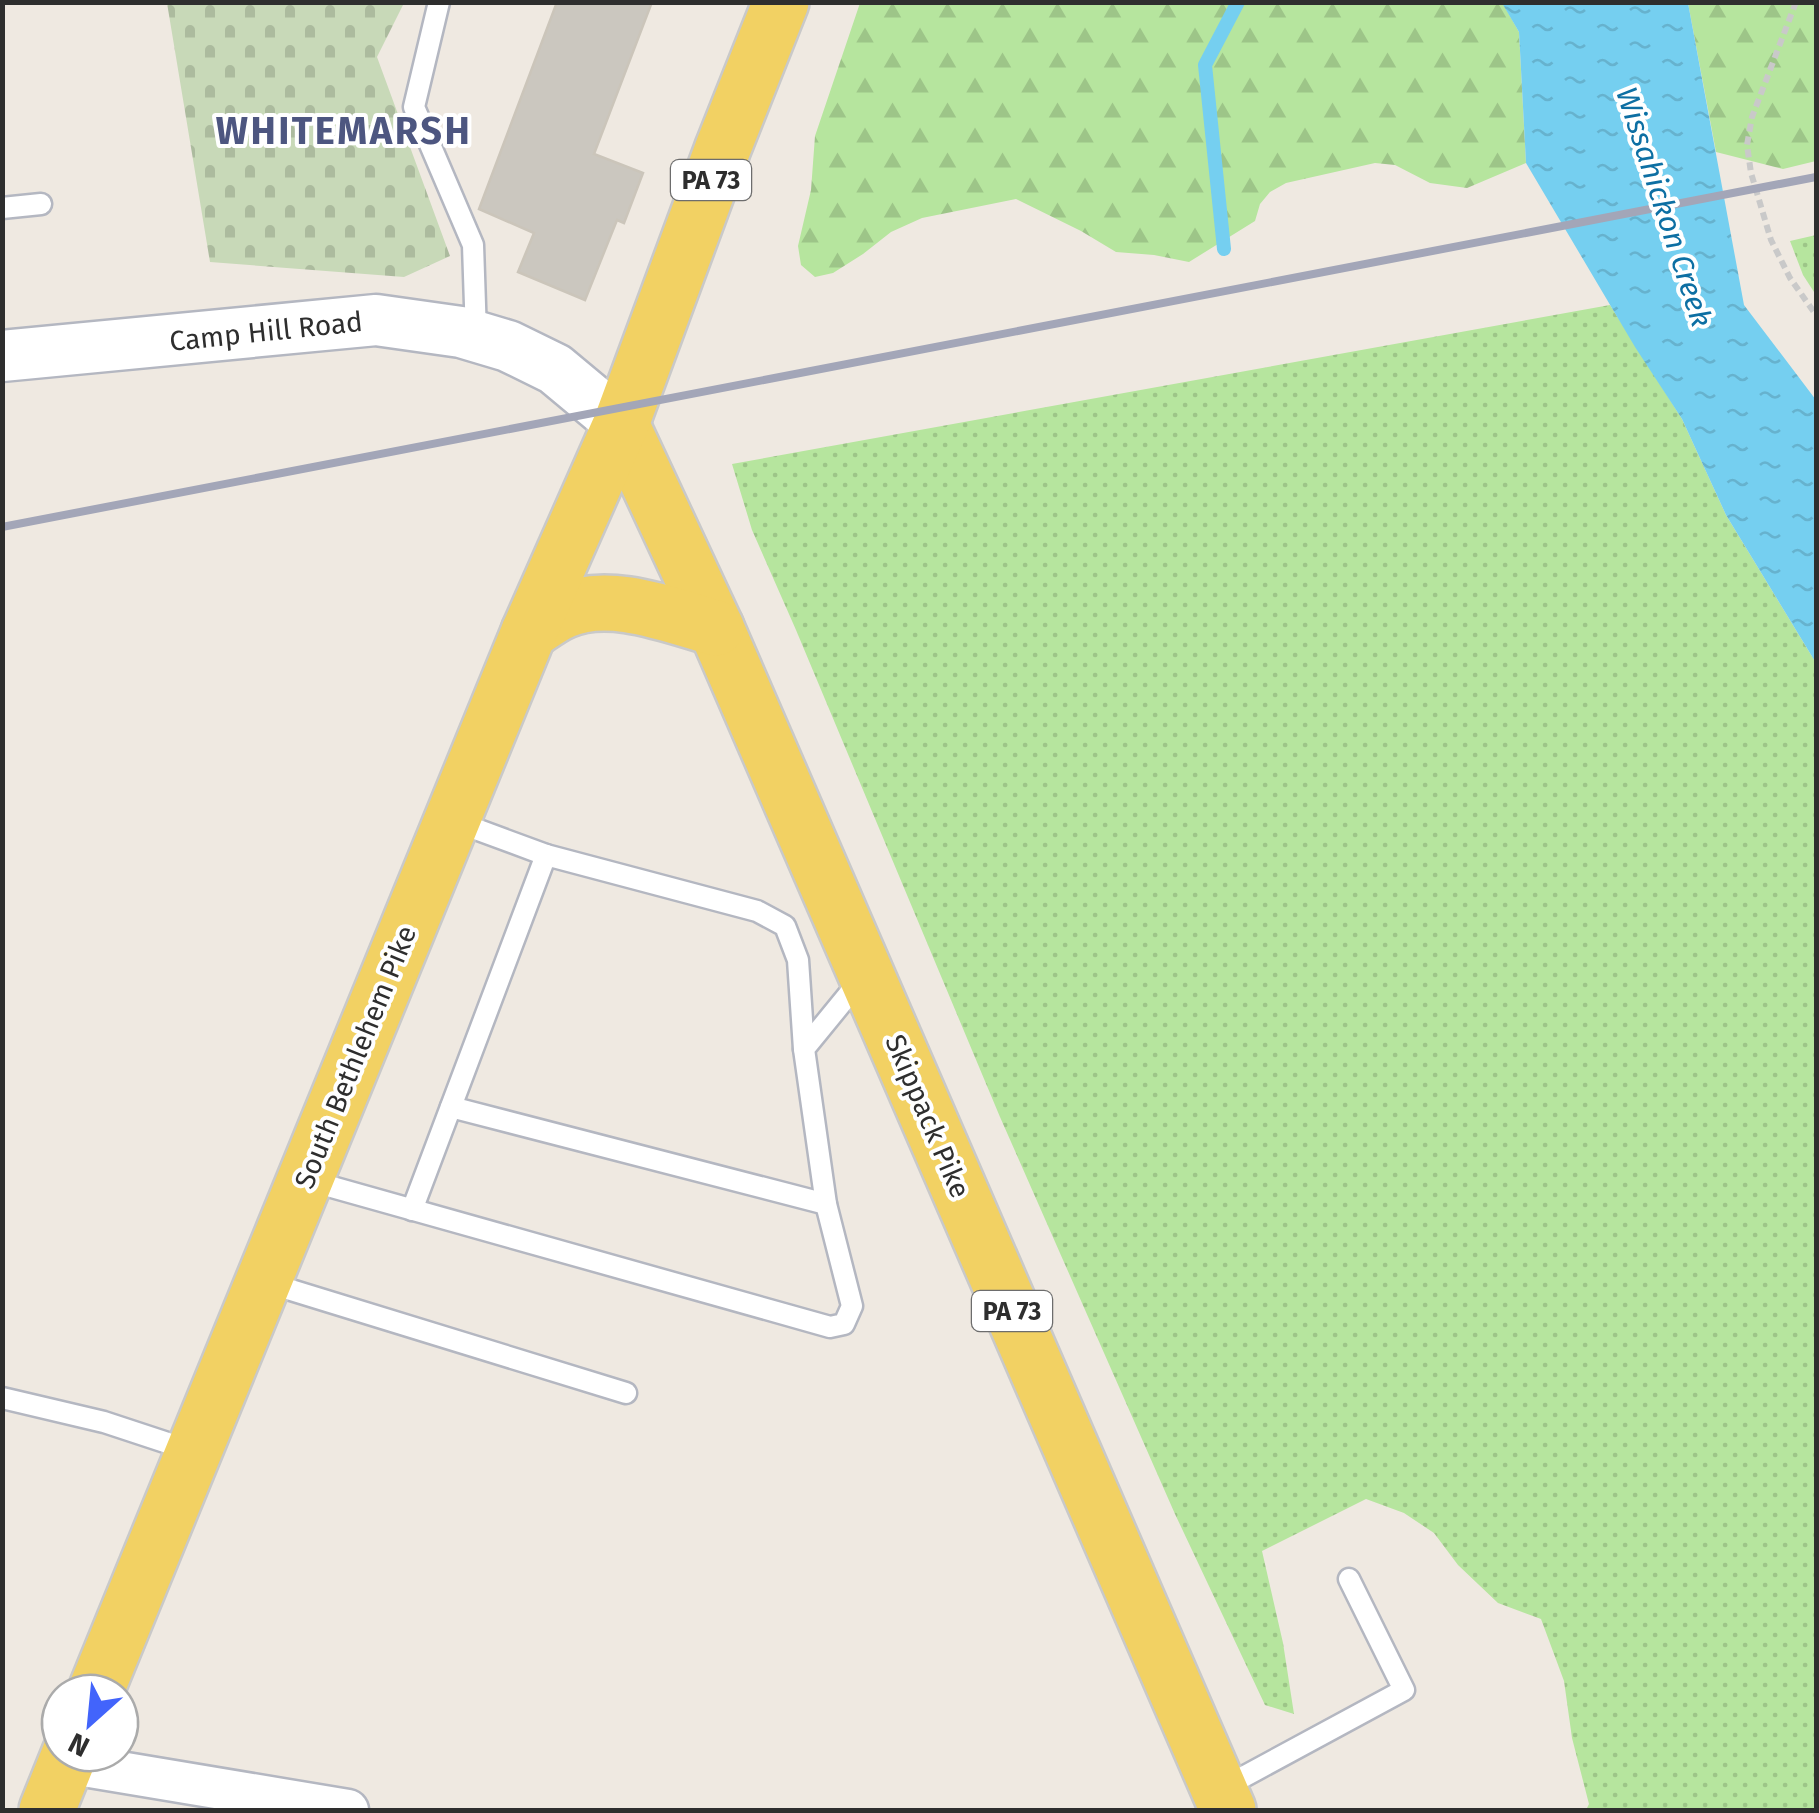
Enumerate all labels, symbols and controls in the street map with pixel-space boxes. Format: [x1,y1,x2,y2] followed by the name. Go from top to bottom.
[1608,82,1720,332] water label: Wissahickon Creek
[216,108,472,154] district label: WHITEMARSH
[671,160,751,200] road number: PA 73
[168,305,364,358] street label: Camp Hill Road
[288,921,423,1193] street label: South Bethlehem Pike
[878,1029,977,1203] street label: Skippack Pike
[972,1291,1052,1331] road number: PA 73
[40,1673,140,1773] north arrow
[63,1726,95,1764] text: N

